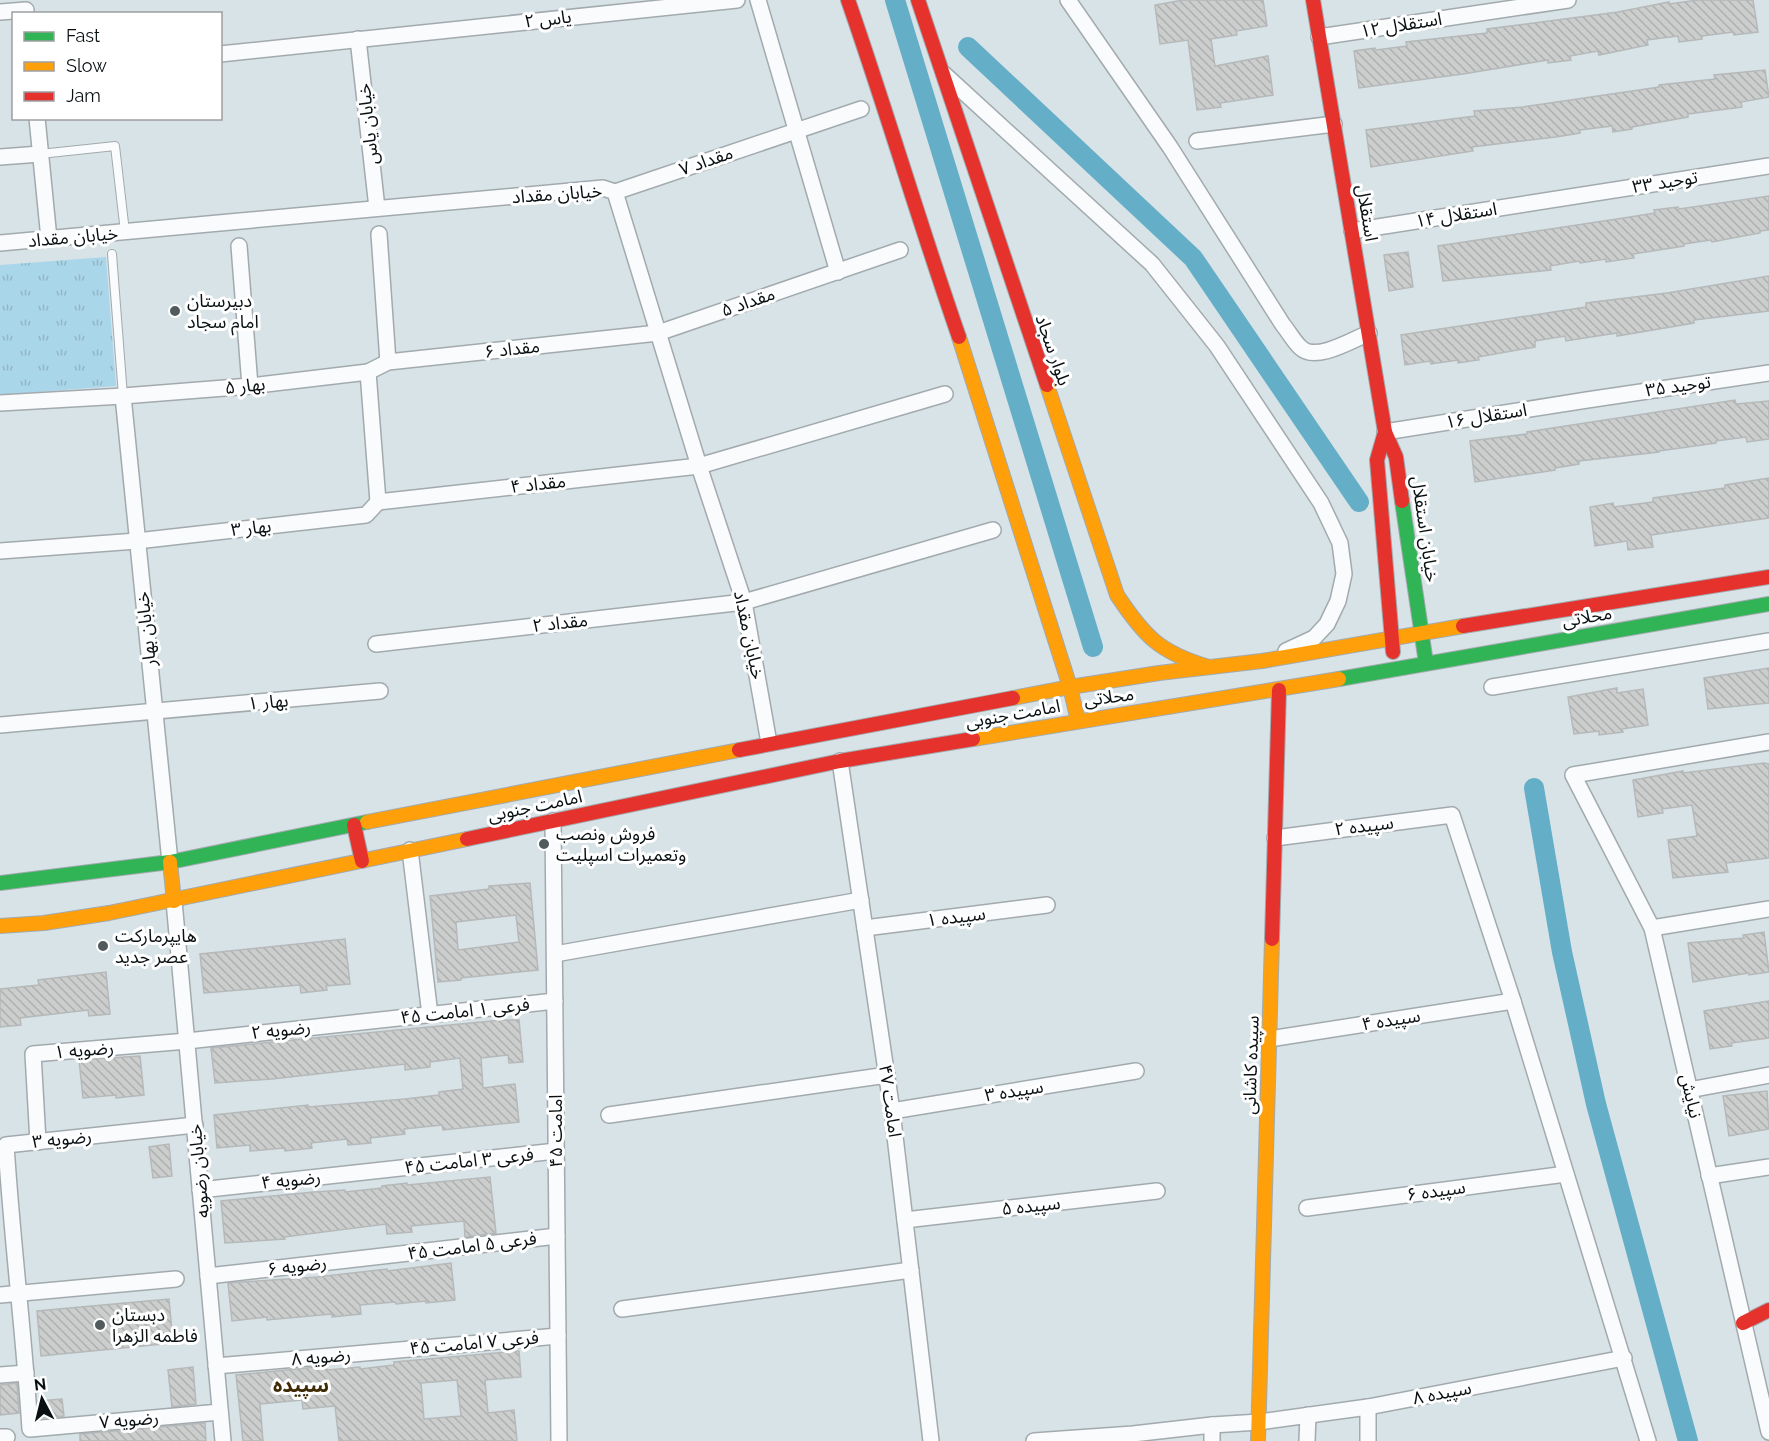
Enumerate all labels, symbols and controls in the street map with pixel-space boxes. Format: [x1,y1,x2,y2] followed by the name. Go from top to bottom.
[523,6,573,32] street label: یاس ۲
[1359,8,1443,42] street label: استقلال ۱۲
[12,12,222,120] legend
[66,25,100,46] text: Fast
[66,55,107,76] text: Slow
[353,82,383,166] street label: خیابان یاس
[66,85,101,106] text: Jam
[676,142,736,180] street label: مقداد ۷
[1631,166,1699,198] street label: توحید ۳۳
[511,180,603,208] street label: خیابان مقداد
[1352,183,1382,243] street label: استقلال
[1414,198,1498,232] street label: استقلال ۱۴
[27,222,119,252] street label: خیابان مقداد
[718,283,778,321] street label: مقداد ۵
[187,290,259,336] place label: دبیرستان امام سجاد
[168,304,182,318] marker: دبیرستان امام سجاد
[1031,312,1075,388] street label: بلوار سجاد
[483,335,541,362] street label: مقداد ۶
[1644,371,1712,401] street label: توحید ۳۵
[224,373,266,399] street label: بهار ۵
[1444,399,1528,433] street label: استقلال ۱۶
[509,470,567,497] street label: مقداد ۴
[1407,475,1443,583] street label: خیابان استقلال
[230,515,272,541] street label: بهار ۳
[729,589,769,681] street label: خیابان مقداد
[131,590,161,669] street label: خیابان بهار
[1560,602,1614,632] street label: محلاتی
[531,609,589,636] street label: مقداد ۲
[1083,683,1135,711] street label: محلاتی
[247,689,289,715] street label: بهار ۱
[964,695,1062,733] street label: امامت جنوبی
[486,785,584,827] street label: امامت جنوبی
[1333,811,1395,841] street label: سپیده ۲
[556,823,686,866] place label: فروش ونصب وتعمیرات اسپلیت
[537,837,551,851] marker: فروش ونصب وتعمیرات اسپلیت
[925,902,987,932] street label: سپیده ۱
[115,925,197,968] place label: هایپرمارکت عصر جدید
[96,939,110,953] marker: هایپرمارکت عصر جدید
[399,993,531,1029] street label: فرعی ۱ امامت ۴۵
[1360,1004,1422,1036] street label: سپیده ۴
[1238,1015,1264,1115] street label: سپیده کاشانی
[250,1016,312,1044] street label: رضویه ۲
[53,1036,115,1064] street label: رضویه ۱
[875,1063,906,1139] street label: امامت ۴۷
[1675,1072,1707,1120] street label: نیایش
[983,1075,1045,1107] street label: سپیده ۳
[545,1094,566,1168] street label: امامت ۴۵
[184,1123,214,1219] street label: خیابان رضویه
[31,1125,93,1153] street label: رضویه ۳
[403,1143,535,1179] street label: فرعی ۳ امامت ۴۵
[260,1166,322,1194] street label: رضویه ۴
[1405,1176,1467,1206] street label: سپیده ۶
[1000,1192,1062,1220] street label: سپیده ۵
[406,1227,538,1265] street label: فرعی ۵ امامت ۴۵
[266,1251,328,1281] street label: رضویه ۶
[112,1304,198,1347] place label: دبستان فاطمه الزهرا
[93,1318,107,1332] marker: دبستان فاطمه الزهرا
[408,1326,540,1360] street label: فرعی ۷ امامت ۴۵
[290,1343,352,1371] street label: رضویه ۸
[12,1369,72,1429] north arrow
[273,1373,329,1399] district label: سپیده
[33,1374,47,1395] text: N
[1411,1377,1473,1410] street label: سپیده ۸
[98,1406,160,1434] street label: رضویه ۷

